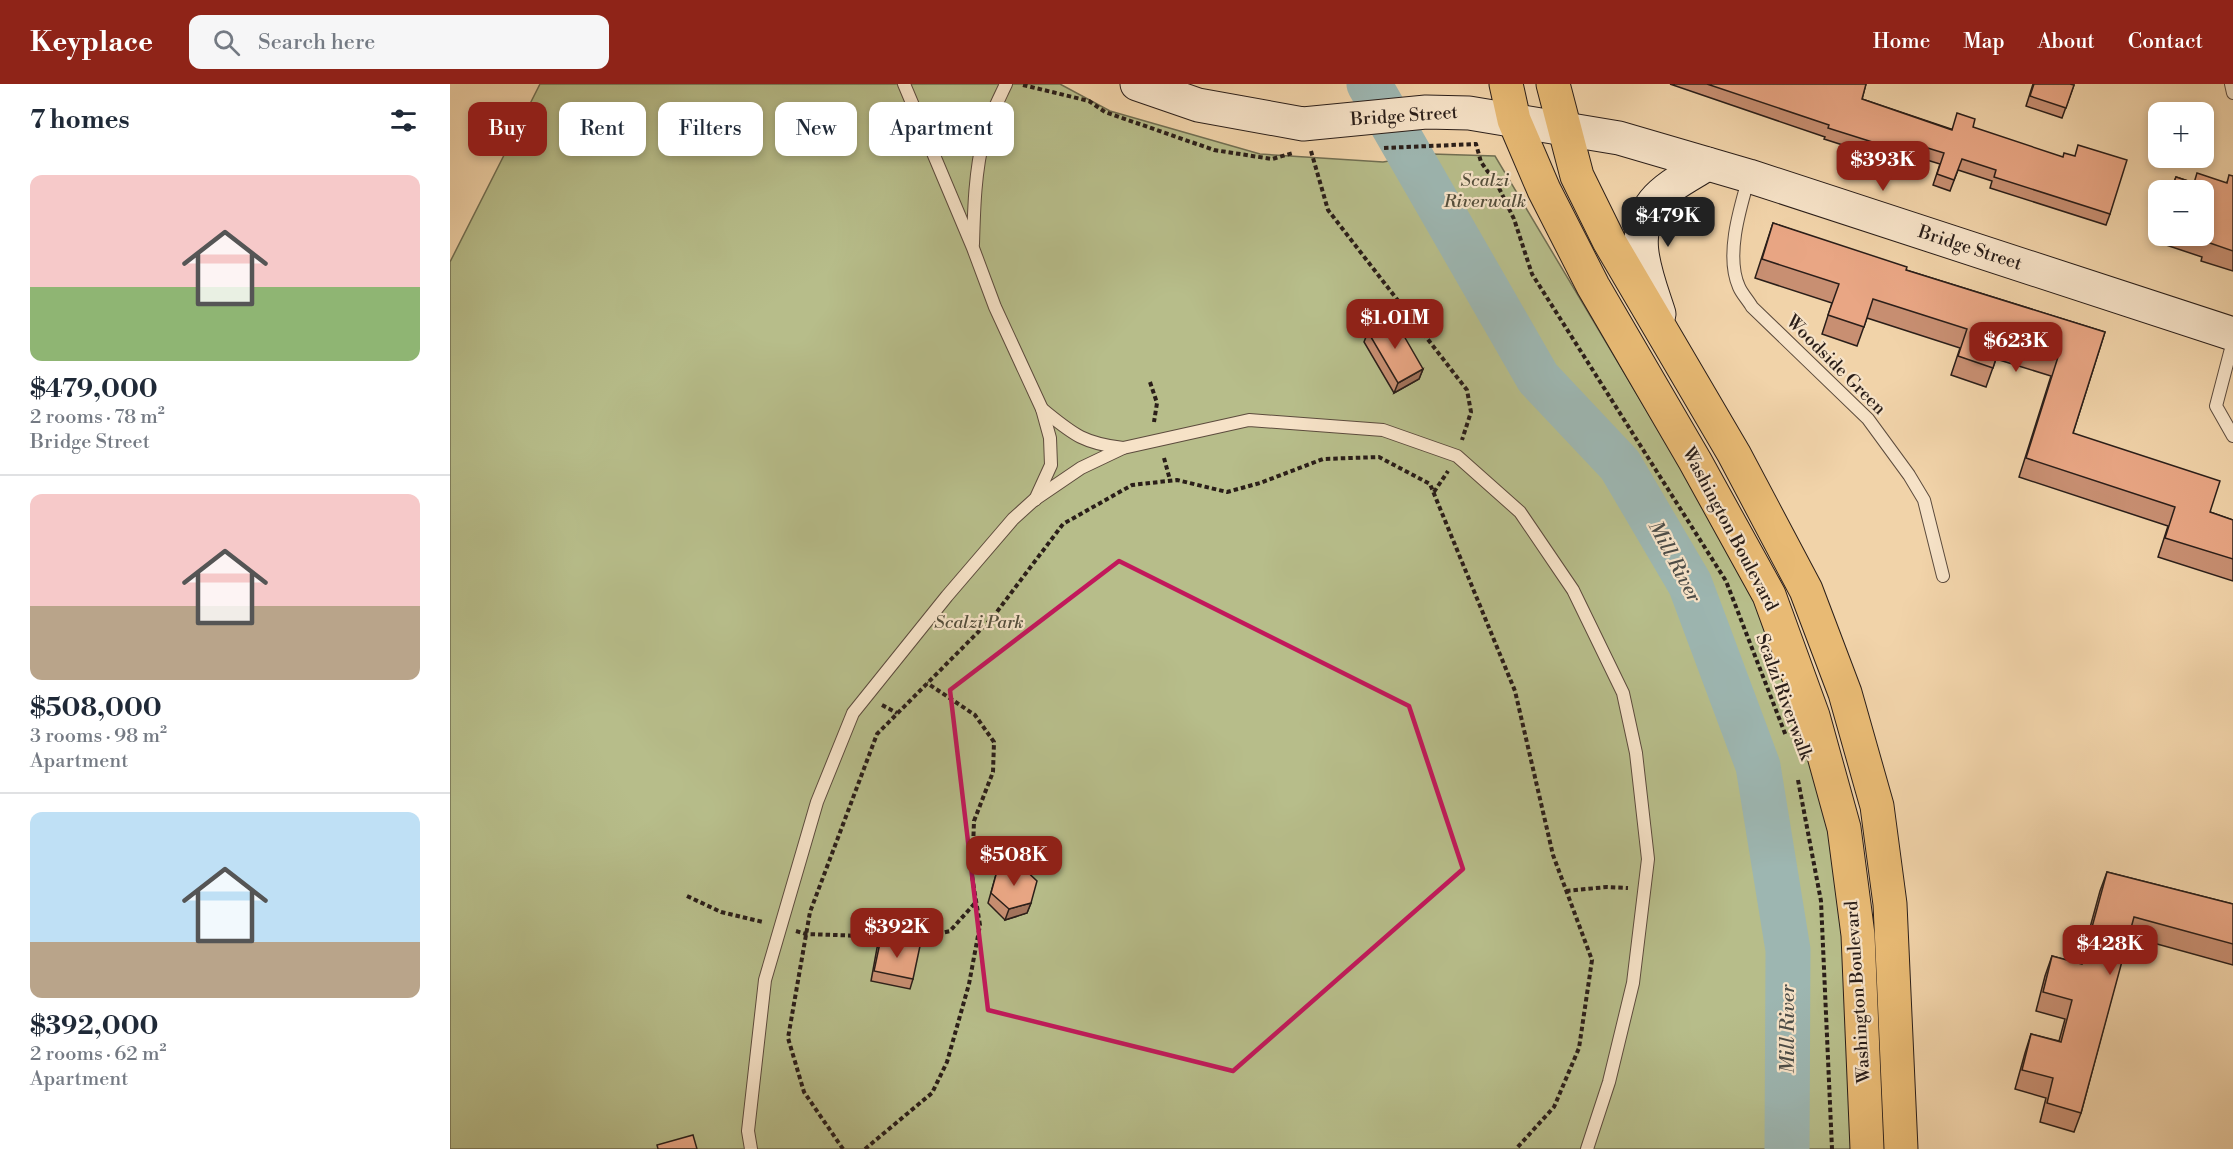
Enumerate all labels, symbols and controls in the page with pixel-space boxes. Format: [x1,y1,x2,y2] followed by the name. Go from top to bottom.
[189,15,609,69] search box
[30,25,153,60] text: Keyplace
[210,26,243,59] icon: search
[258,29,375,56] text: Search here
[1873,29,1930,55] text: Home
[1963,29,2005,55] text: Map
[2038,29,2095,55] text: About
[2128,29,2203,55] text: Contact
[1348,101,1459,131] street label: Bridge Street
[468,102,547,156] chip: Buy
[559,102,646,156] chip: Rent
[658,102,763,156] chip: Filters
[775,102,857,156] chip: New
[869,102,1014,156] chip: Apartment
[2148,102,2214,246] map controls
[2148,102,2214,168] button: +
[30,104,130,136] text: 7 homes
[387,104,420,137] icon: filters
[1841,141,1925,192] pin: $393K
[1851,148,1915,173] text: $393K
[1443,169,1526,213] park label: Scalzi Riverwalk
[2148,180,2214,246] button: −
[1626,197,1710,248] pin: $479K
[1636,204,1700,229] text: $479K
[171,214,279,322] icon: home
[1914,220,2025,276] street label: Bridge Street
[1346,299,1444,350] pin: $1.01M
[1360,306,1430,331] text: $1.01M
[1780,309,1891,420] street label: Woodside Green
[1974,322,2058,373] pin: $623K
[1983,329,2049,354] text: $623K
[30,373,158,405] text: $479,000
[30,405,165,430] text: 2 rooms · 78 m²
[30,430,150,455] text: Bridge Street
[1676,442,1783,616] street label: Washington Boulevard
[1642,517,1706,608] water label: Mill River
[171,533,279,641] icon: home
[934,611,1024,634] park label: Scalzi Park
[1750,631,1818,765] street label: Scalzi Riverwalk
[30,692,162,724] text: $508,000
[30,724,167,749] text: 3 rooms · 98 m²
[30,749,128,774] text: Apartment
[972,836,1056,887] pin: $508K
[980,843,1048,868] text: $508K
[171,851,279,959] icon: home
[1840,899,1876,1085] street label: Washington Boulevard
[855,908,939,959] pin: $392K
[864,915,930,940] text: $392K
[2068,925,2152,976] pin: $428K
[2077,932,2143,957] text: $428K
[1776,984,1801,1074] water label: Mill River
[30,1010,158,1042] text: $392,000
[30,1042,166,1067] text: 2 rooms · 62 m²
[30,1067,128,1092] text: Apartment

